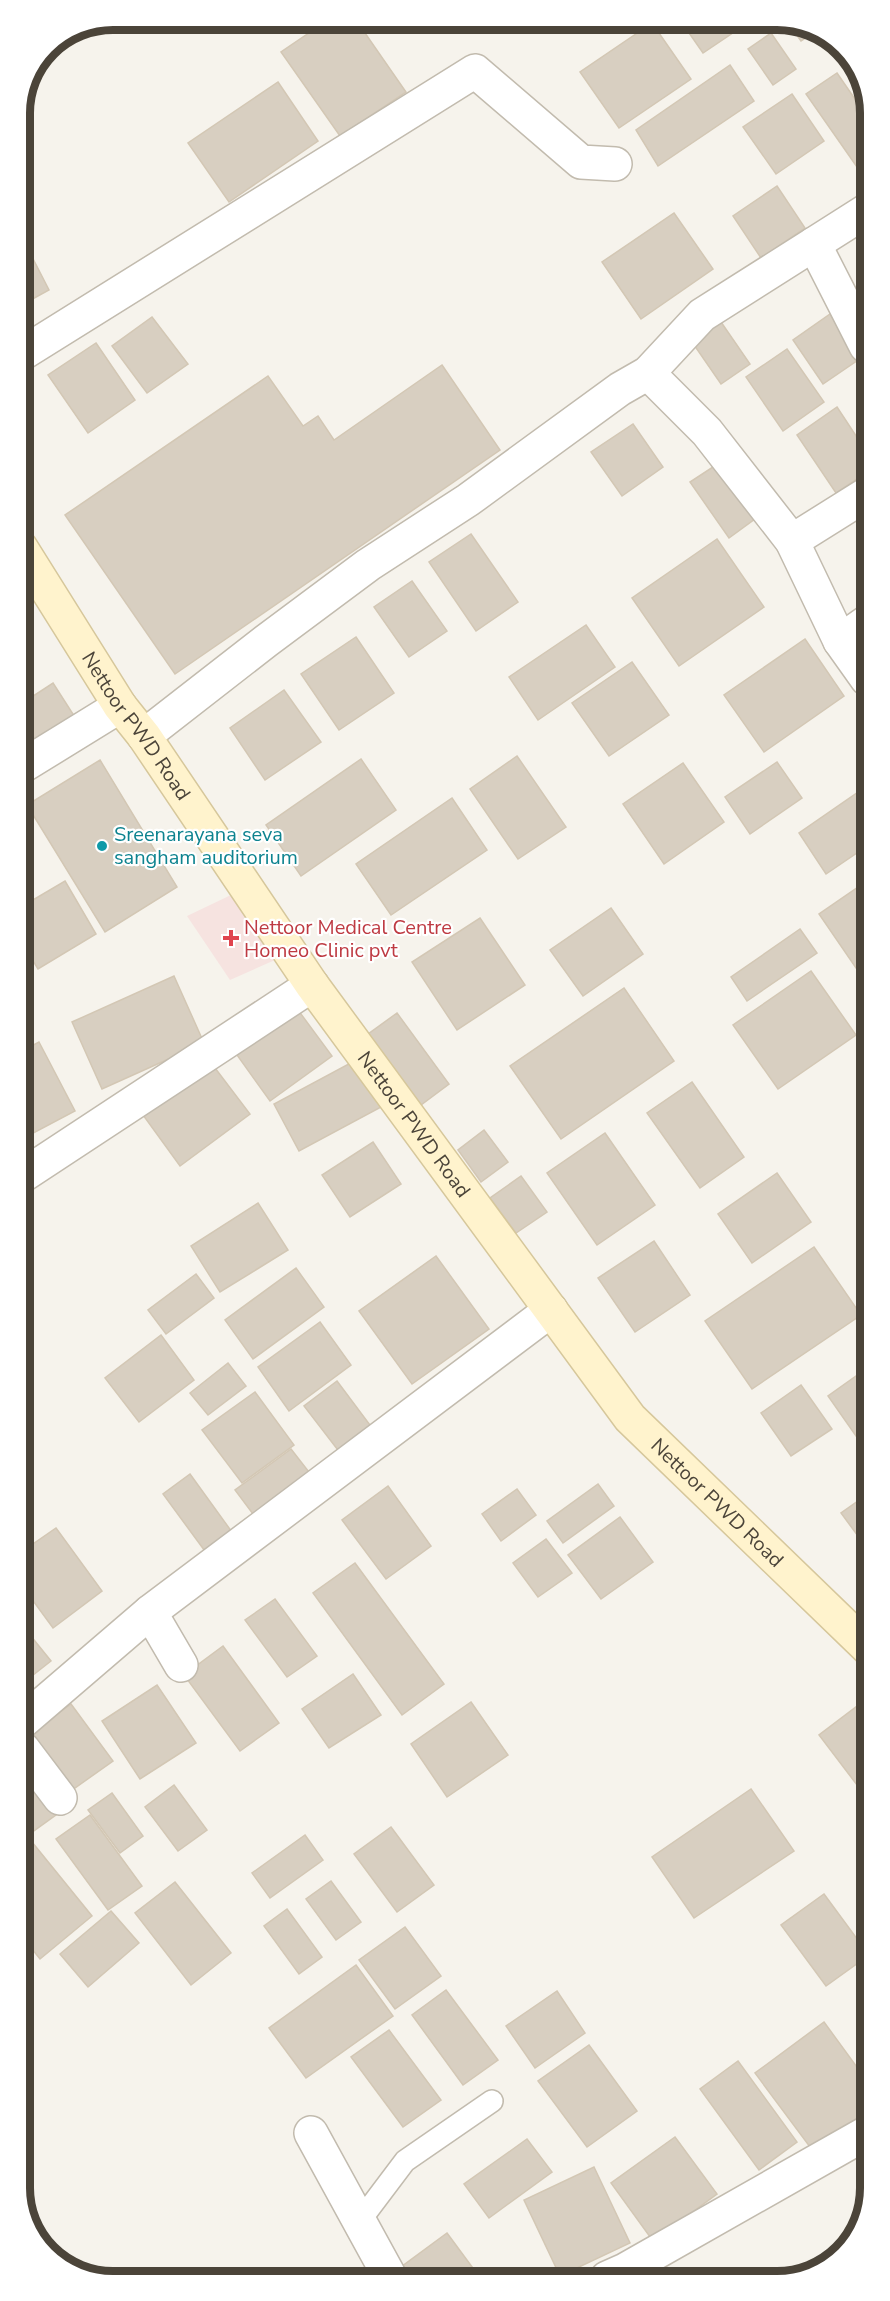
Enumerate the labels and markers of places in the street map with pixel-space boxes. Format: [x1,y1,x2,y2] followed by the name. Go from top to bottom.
[114,821,298,871] place label: Sreenarayana seva sangham auditorium
[95,839,109,853] marker: Sreenarayana seva sangham auditorium
[244,914,452,964] place label: Nettoor Medical Centre Homeo Clinic pvt
[222,929,240,947] marker: Nettoor Medical Centre Homeo Clinic pvt

